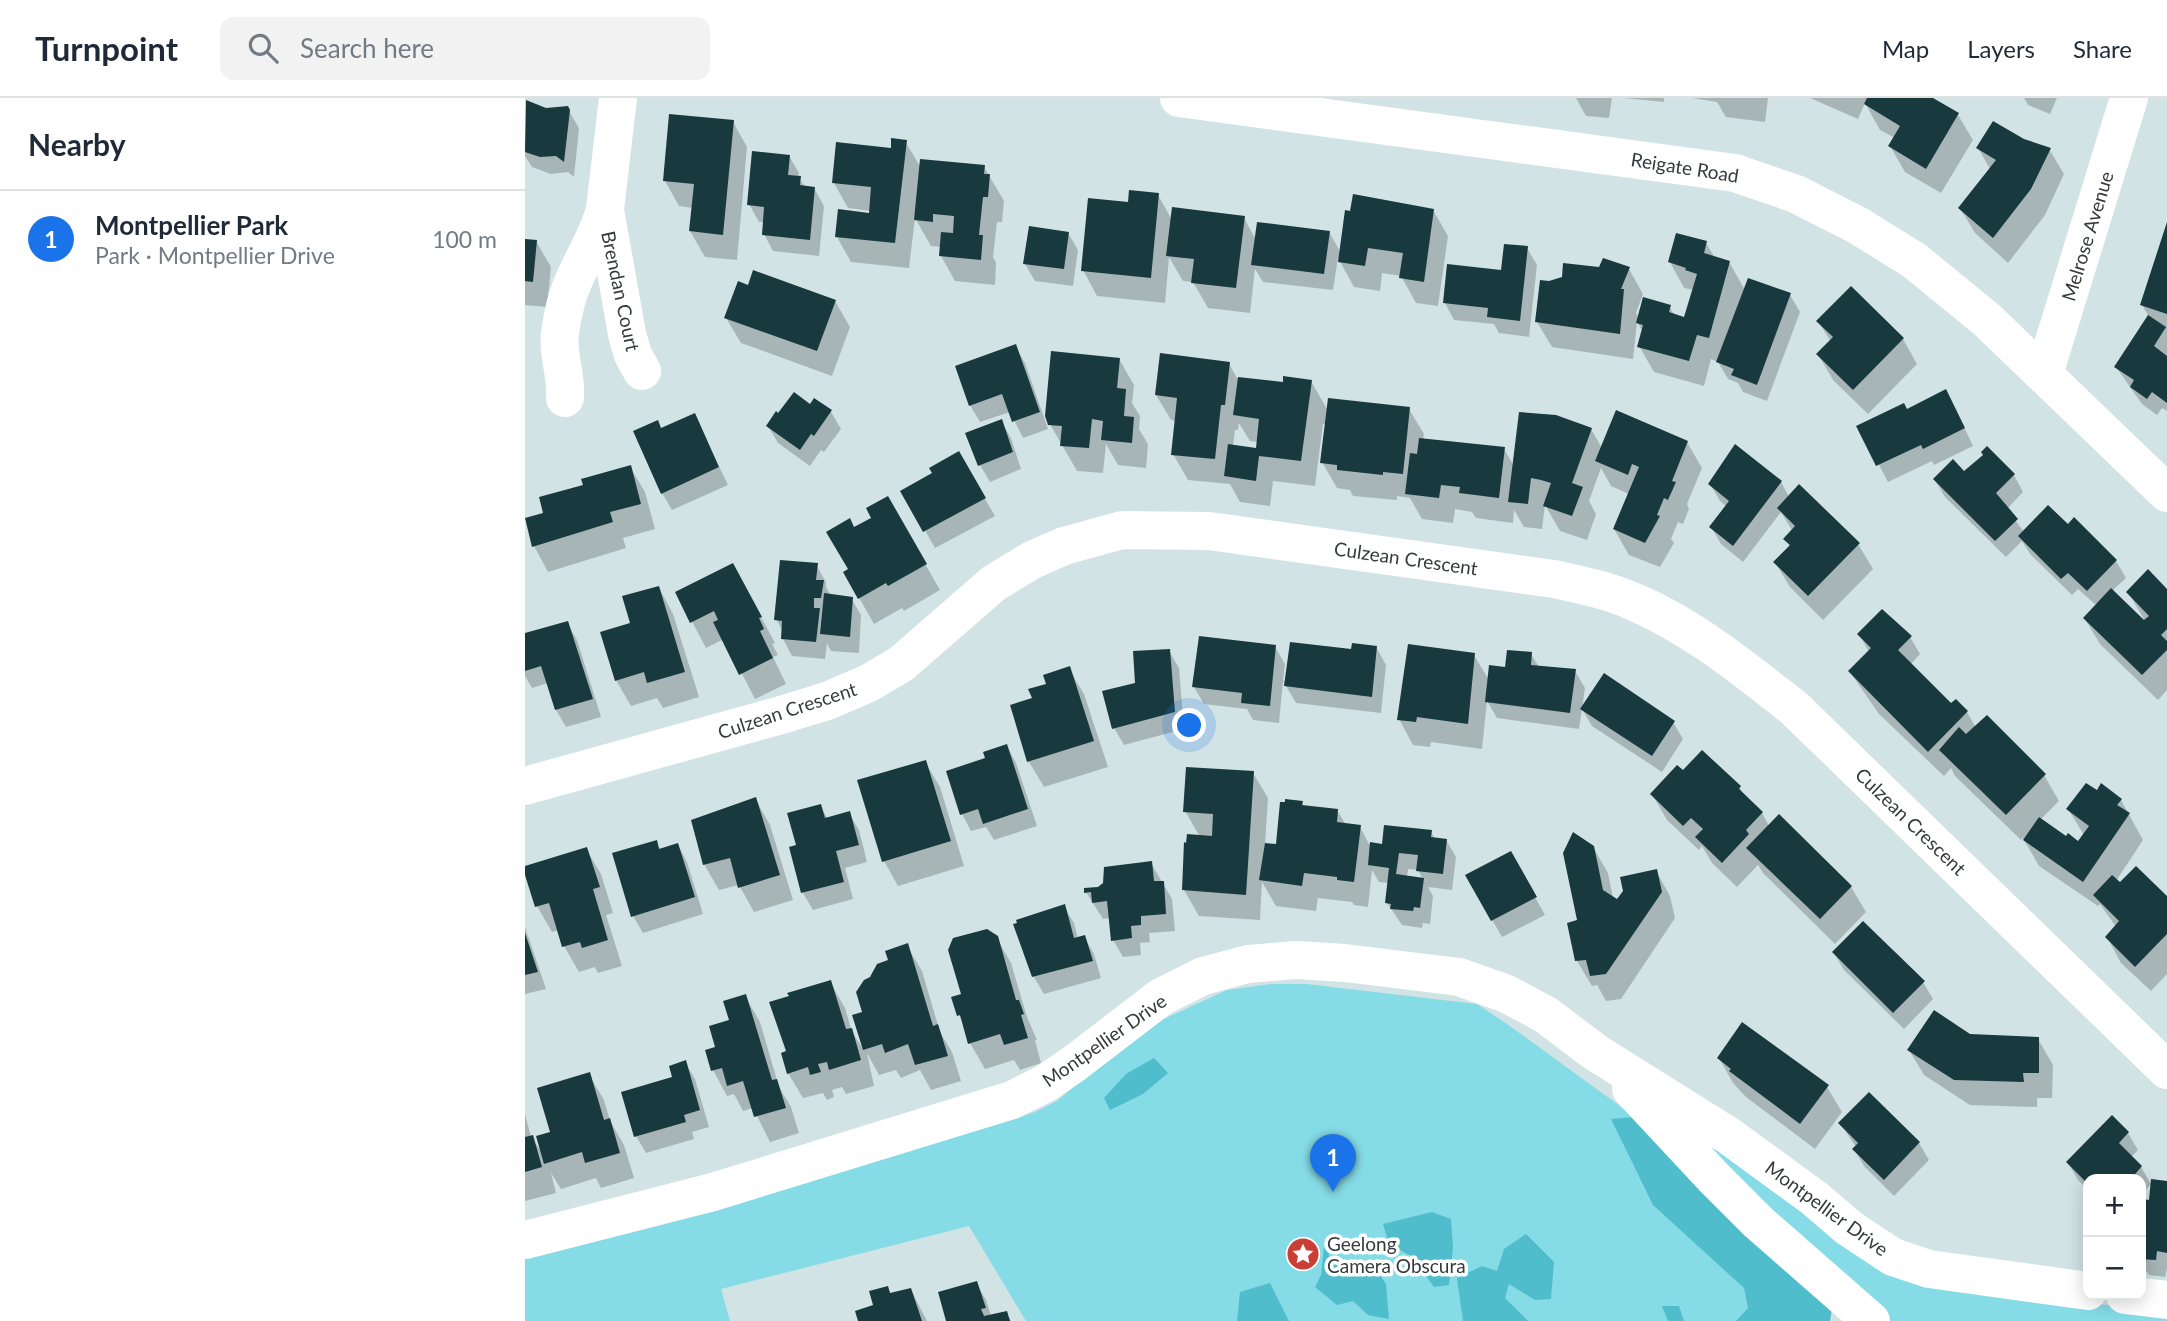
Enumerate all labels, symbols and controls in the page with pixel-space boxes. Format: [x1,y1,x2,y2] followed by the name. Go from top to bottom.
[220,17,710,80] search box
[35,28,178,68] text: Turnpoint
[244,29,282,67] icon: search
[300,32,434,64] text: Search here
[1882,34,1929,63] text: Map
[1967,34,2035,63] text: Layers
[2073,34,2132,63] text: Share
[28,126,126,162] text: Nearby
[1629,147,1741,187] street label: Reigate Road
[2056,168,2118,304] street label: Melrose Avenue
[95,209,288,241] text: Montpellier Park
[44,225,58,253] text: 1
[432,225,497,253] text: 100 m
[597,229,645,353] street label: Brendan Court
[95,241,335,269] text: Park · Montpellier Drive
[1333,537,1479,579] street label: Culzean Crescent
[715,677,859,743] street label: Culzean Crescent
[1172,708,1206,742] your location
[1851,763,1971,880] street label: Culzean Crescent
[1037,989,1171,1091] street label: Montpellier Drive
[1310,1134,1356,1192] pin: 1
[1761,1156,1893,1260] street label: Montpellier Drive
[2083,1174,2146,1300] map controls
[2083,1174,2146,1237] button: +
[1327,1232,1466,1277] place label: Geelong Camera Obscura
[1284,1235,1322,1273] place icon: Geelong Camera Obscura
[2083,1237,2146,1300] button: −

